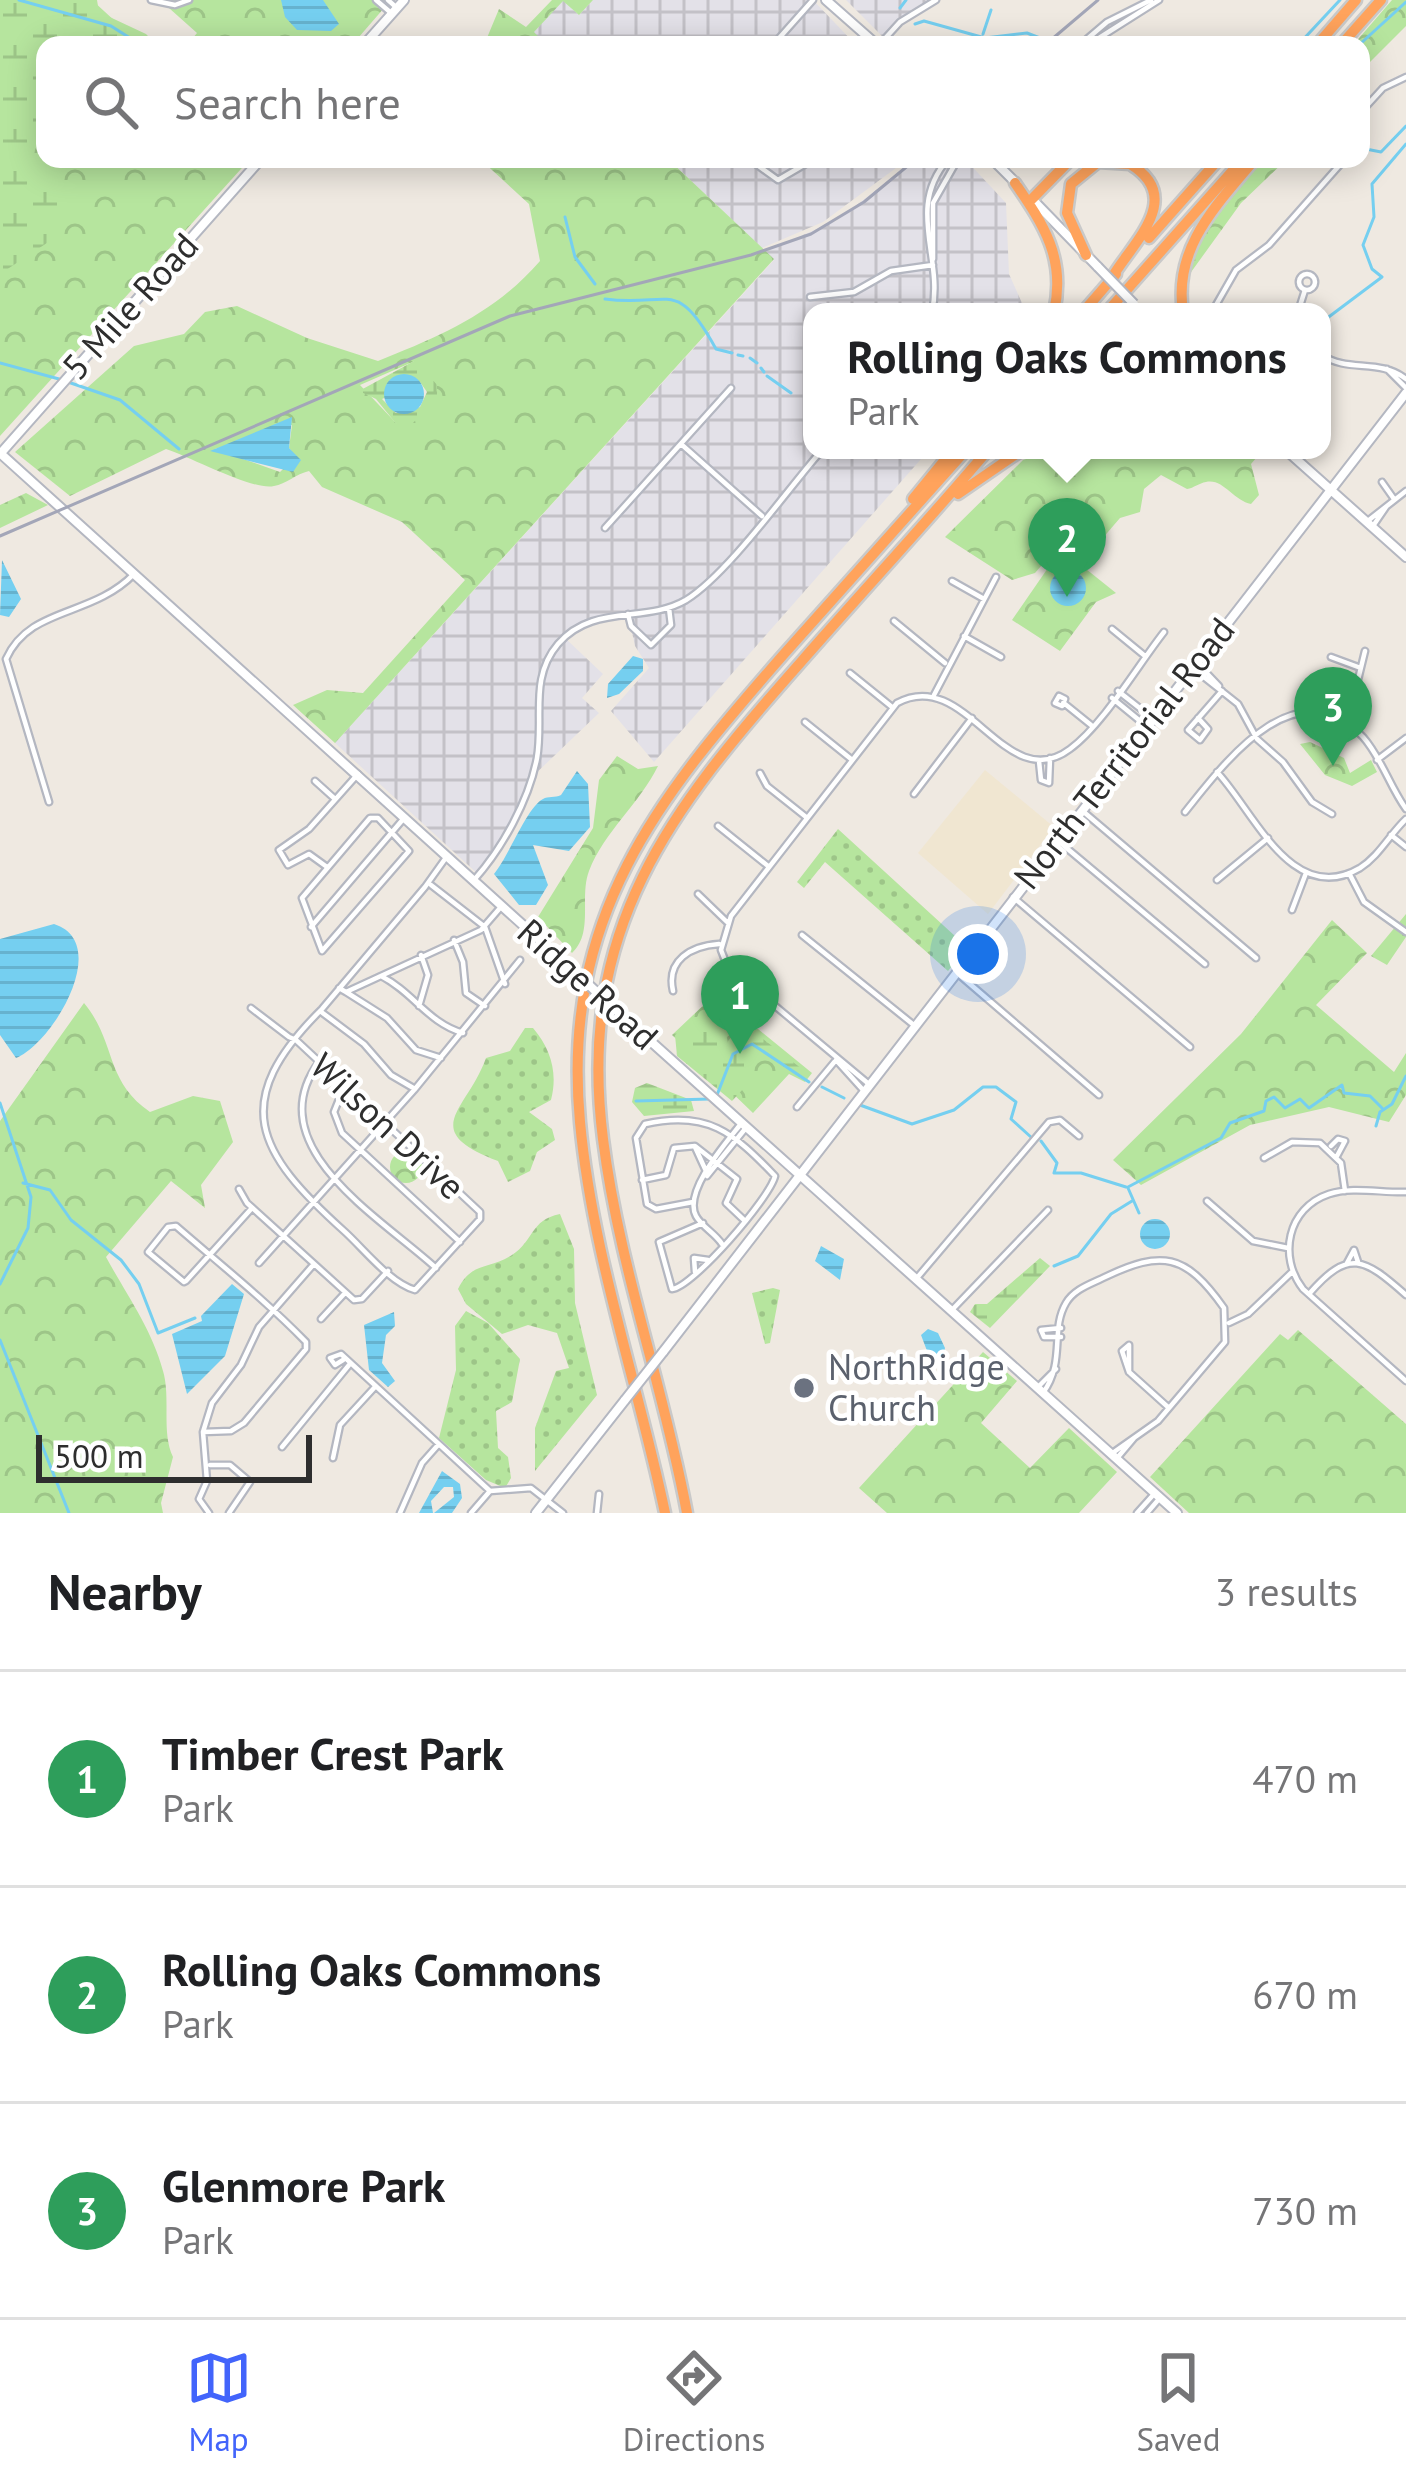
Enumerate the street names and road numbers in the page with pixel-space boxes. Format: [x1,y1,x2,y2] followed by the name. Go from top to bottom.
[51,222,208,389] street label: 5 Mile Road
[1003,607,1244,898] street label: North Territorial Road
[508,908,669,1059] street label: Ridge Road
[301,1042,475,1209] street label: Wilson Drive

